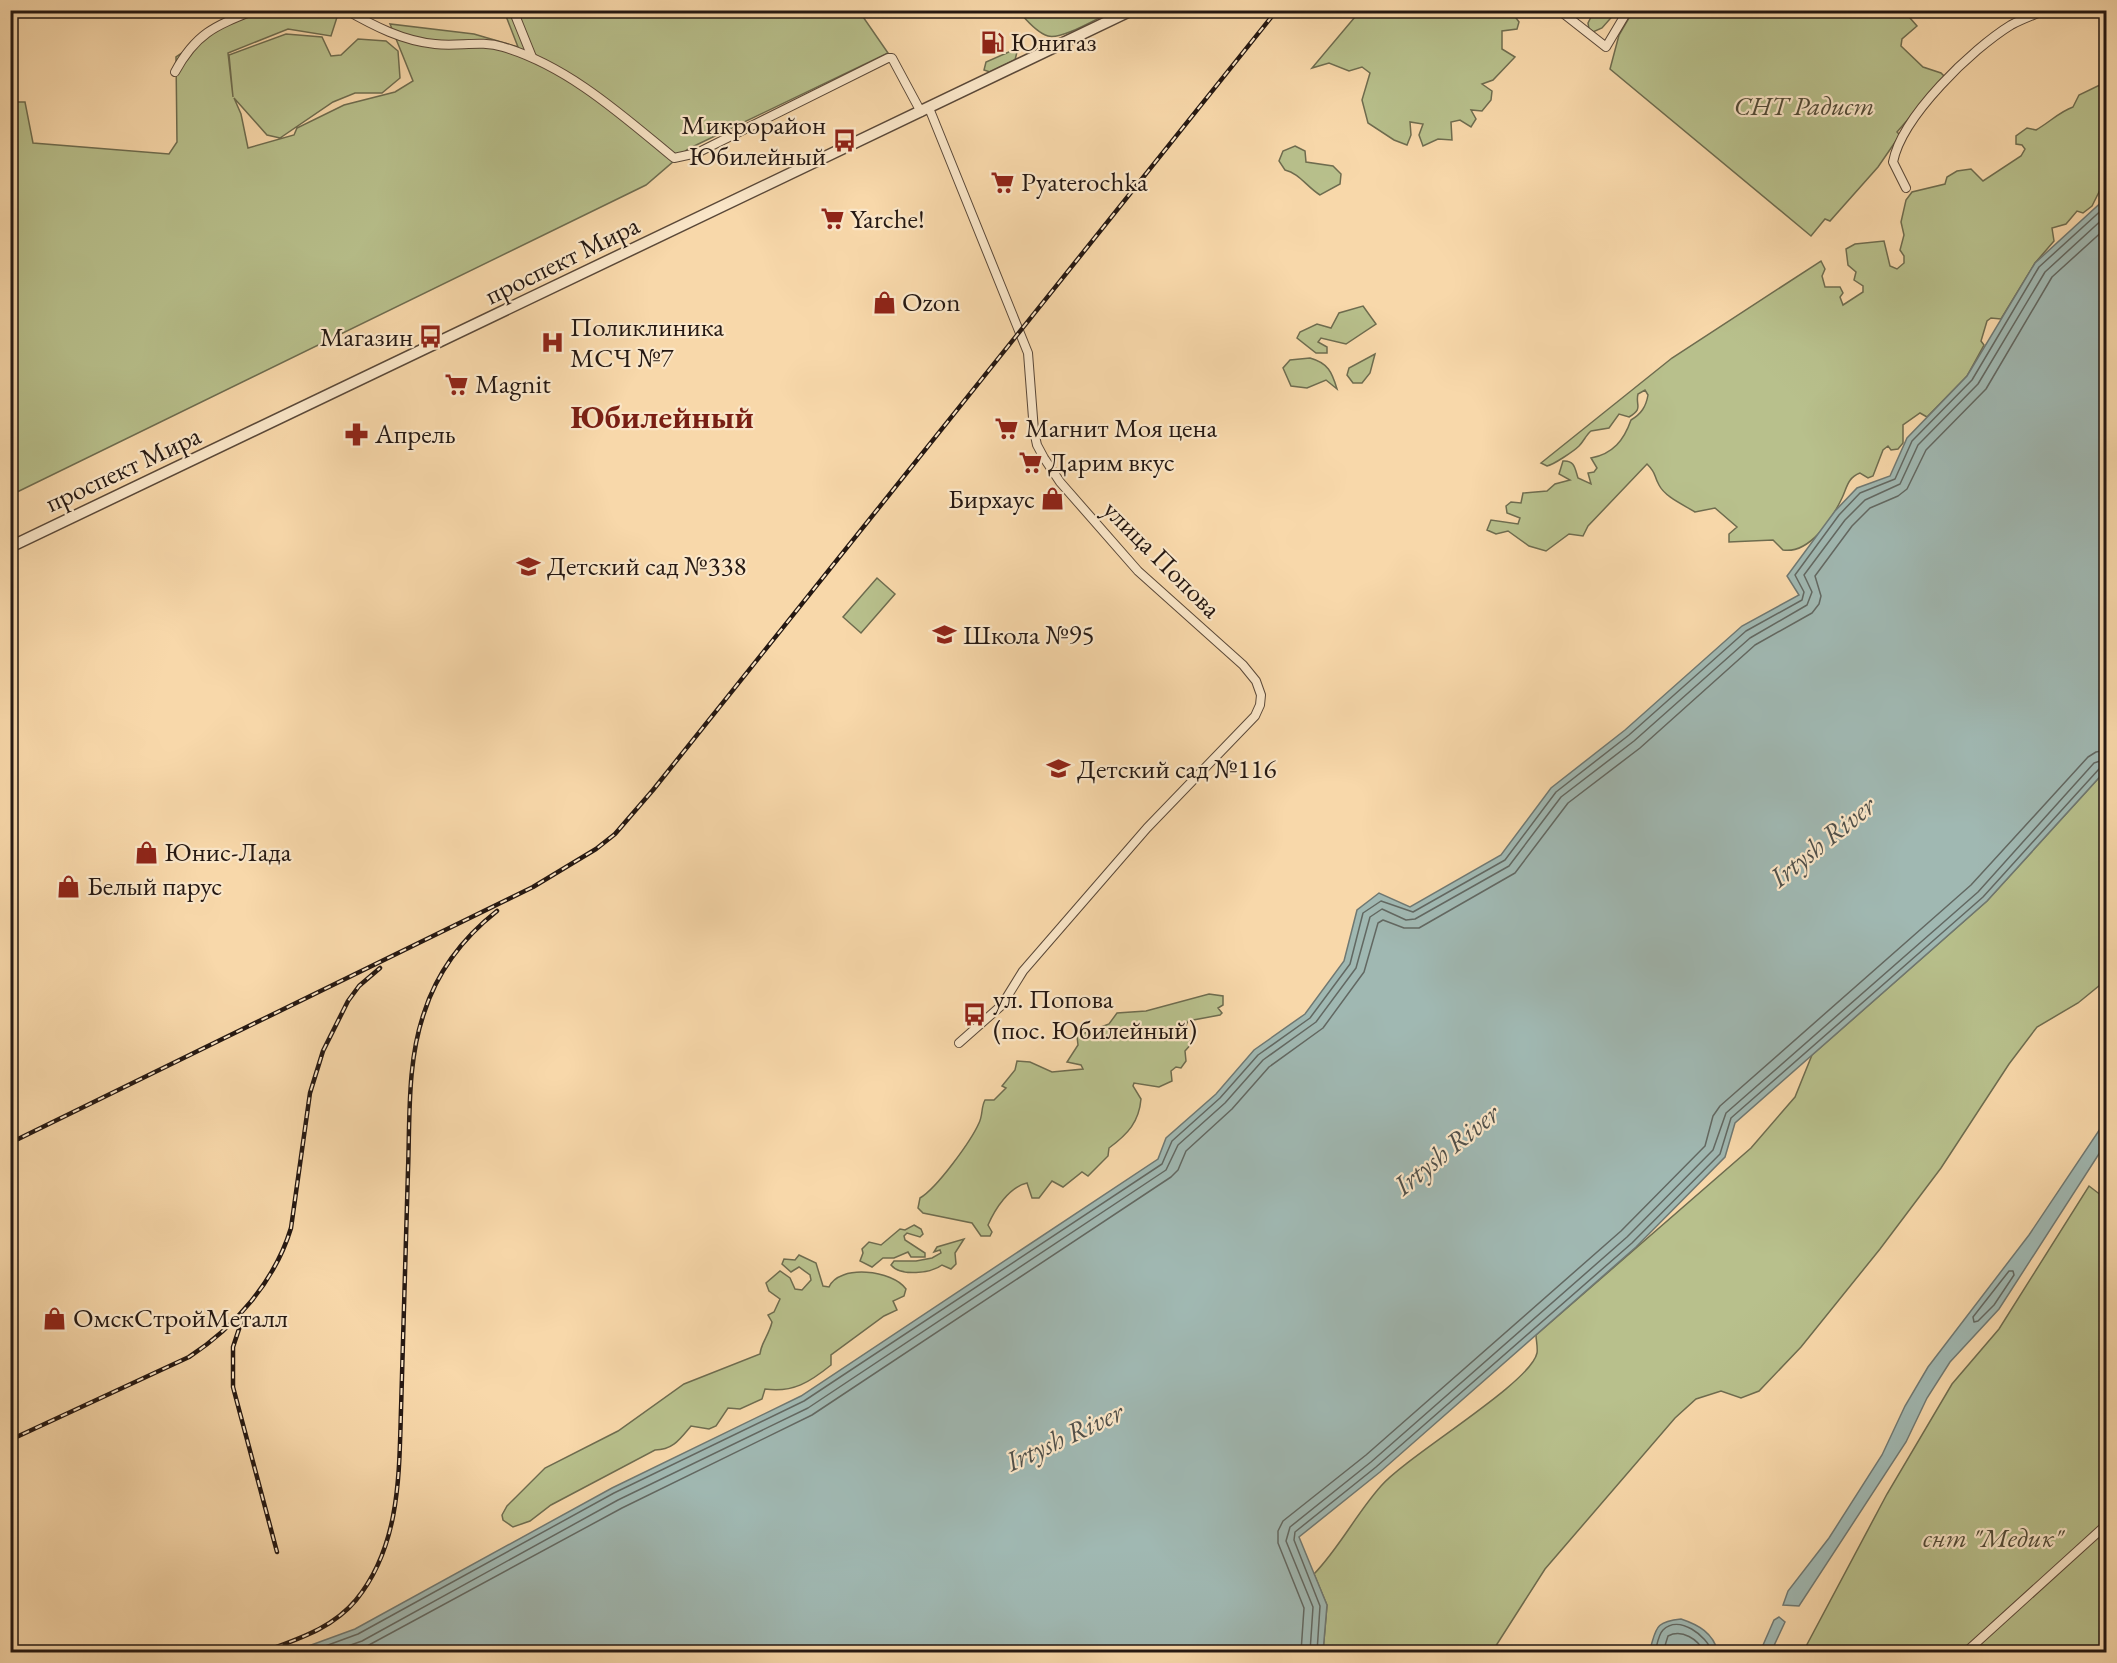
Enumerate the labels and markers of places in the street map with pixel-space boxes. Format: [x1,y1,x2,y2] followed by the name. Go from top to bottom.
[1010,24,1096,59] place label: Юнигаз
[979,29,1005,55] fuel station icon: Юнигаз
[681,107,826,173] place label: Микрорайон Юбилейный
[831,128,857,154] bus stop icon: Микрорайон Юбилейный
[1021,164,1148,199] place label: Pyaterochka
[990,169,1016,195] supermarket icon: Pyaterochka
[850,201,925,236] place label: Yarche!
[819,206,845,232] supermarket icon: Yarche!
[902,284,960,319] place label: Ozon
[871,289,897,315] shop icon: Ozon
[570,309,724,375] place label: Поликлиника МСЧ №7
[320,319,413,354] place label: Магазин
[418,324,444,350] bus stop icon: Магазин
[539,330,565,356] hospital icon: Поликлиника МСЧ №7
[475,366,551,401] place label: Magnit
[444,371,470,397] supermarket icon: Magnit
[1025,410,1218,445] place label: Магнит Моя цена
[994,415,1020,441] supermarket icon: Магнит Моя цена
[374,416,456,451] place label: Апрель
[344,421,370,447] pharmacy icon: Апрель
[1048,444,1175,479] place label: Дарим вкус
[1017,449,1043,475] supermarket icon: Дарим вкус
[948,481,1035,516] place label: Бирхаус
[1040,486,1066,512] shop icon: Бирхаус
[547,548,746,583] place label: Детский сад №338
[516,553,542,579] school or university icon: Детский сад №338
[963,617,1094,652] place label: Школа №95
[932,622,958,648] school or university icon: Школа №95
[1077,751,1276,786] place label: Детский сад №116
[1046,756,1072,782] school or university icon: Детский сад №116
[164,834,292,869] place label: Юнис-Лада
[133,839,159,865] shop icon: Юнис-Лада
[87,868,222,903] place label: Белый парус
[56,873,82,899] shop icon: Белый парус
[993,981,1197,1047] place label: ул. Попова (пос. Юбилейный)
[962,1002,988,1028] bus stop icon: ул. Попова (пос. Юбилейный)
[73,1300,288,1335] place label: ОмскСтройМеталл
[42,1305,68,1331] shop icon: ОмскСтройМеталл

